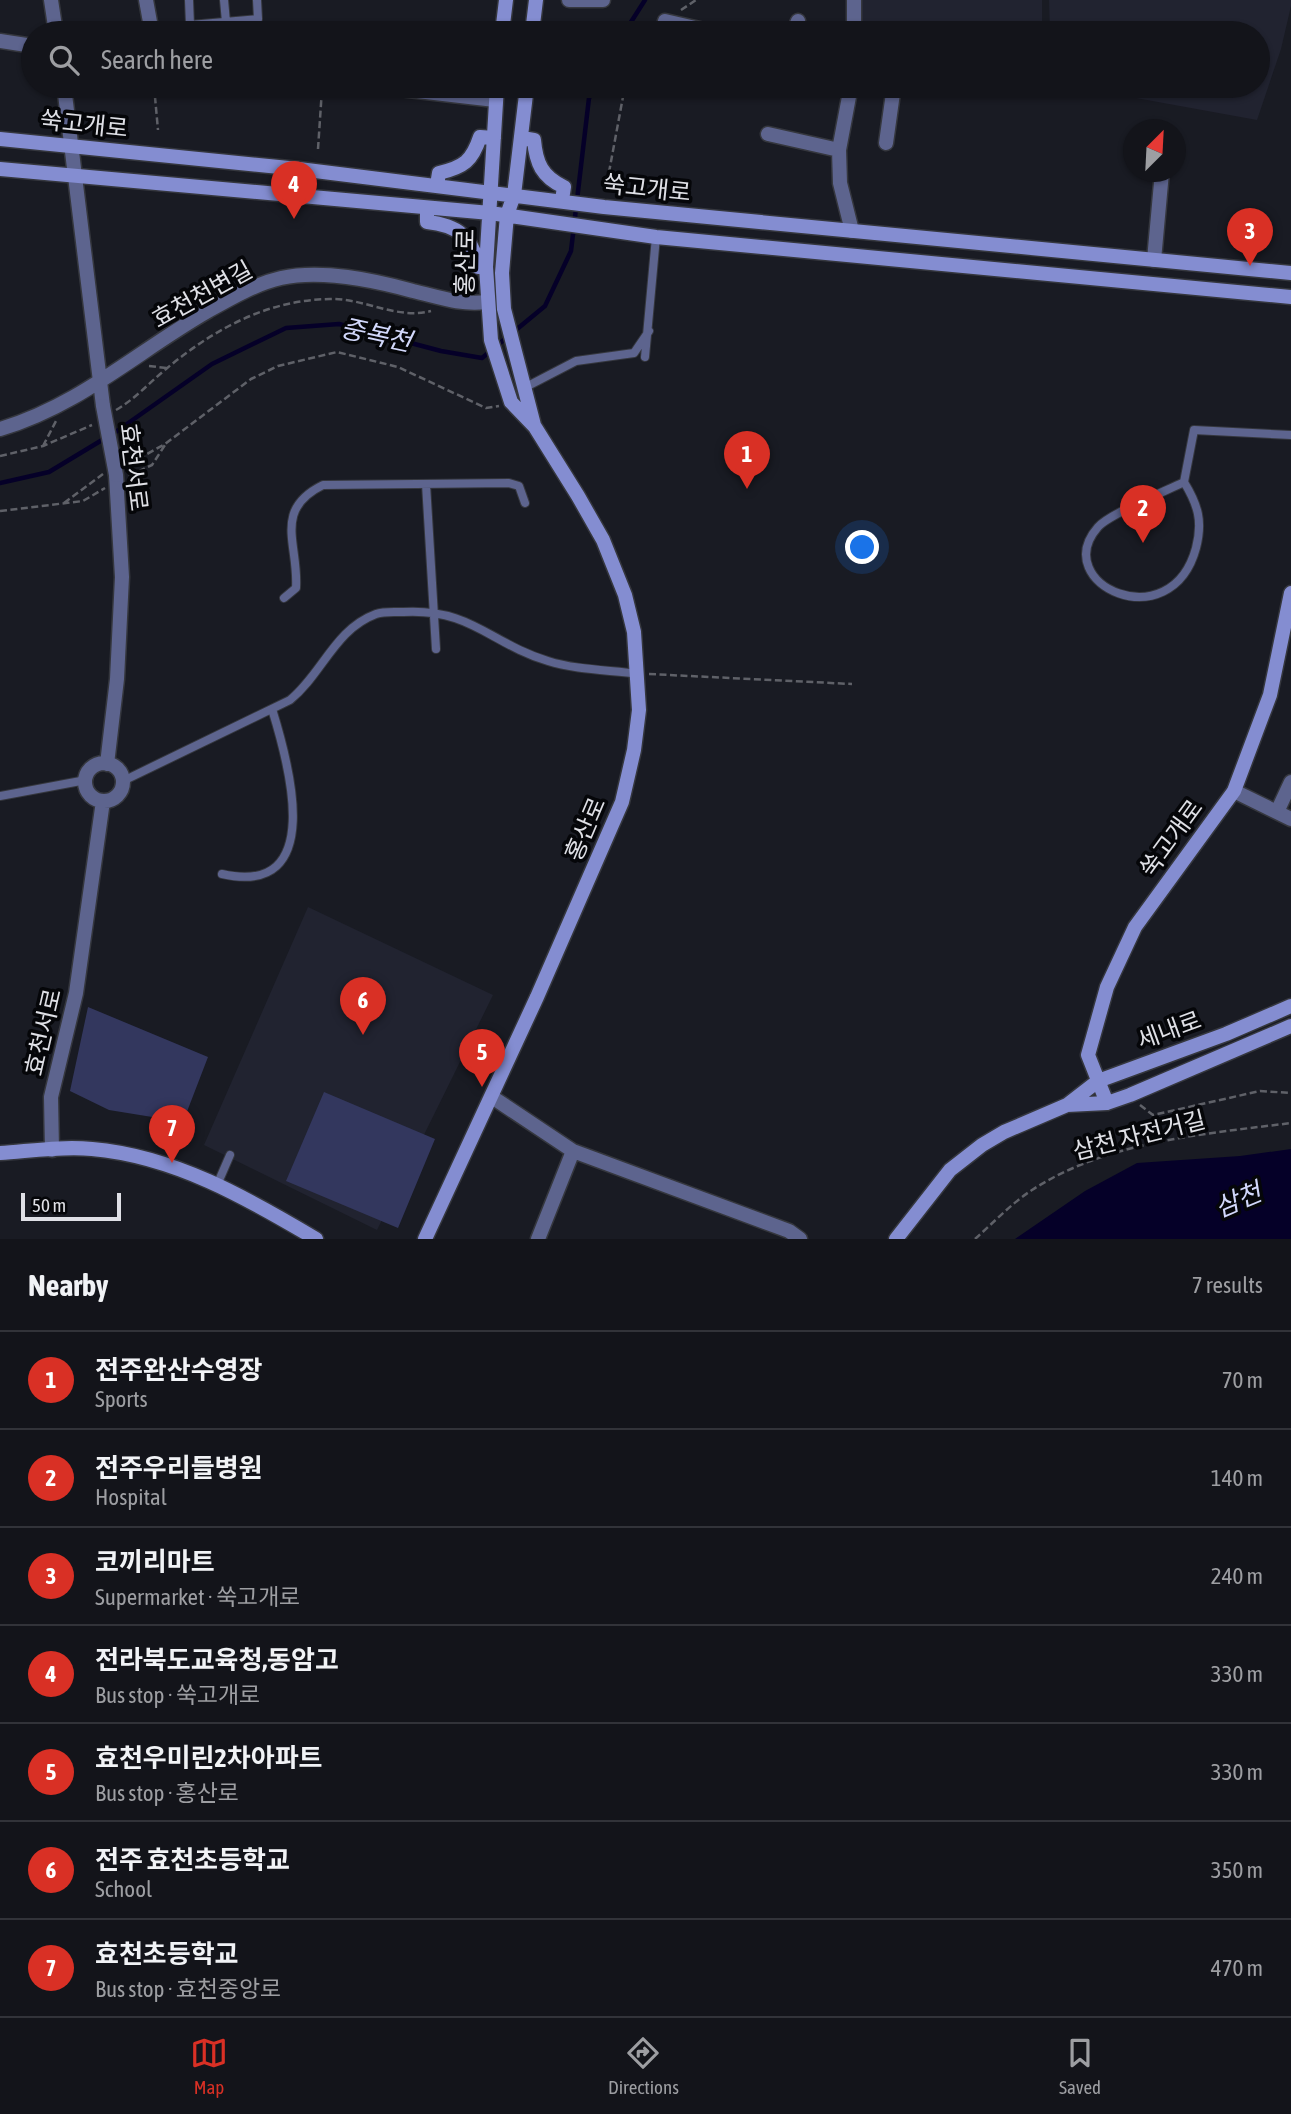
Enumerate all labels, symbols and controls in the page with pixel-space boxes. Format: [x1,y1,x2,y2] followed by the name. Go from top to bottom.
[21,21,1270,98] search box
[45,41,83,79] icon: search
[101,45,213,75] text: Search here
[39,106,129,142] street label: 쑥고개로
[1123,119,1186,182] north arrow
[271,161,317,219] pin: 4
[602,170,692,206] street label: 쑥고개로
[1227,208,1273,266] pin: 3
[451,229,479,295] street label: 홍산로
[147,255,257,333] street label: 효천천변길
[338,313,417,358] water label: 중복천
[115,422,153,512] street label: 효천서로
[724,431,770,489] pin: 1
[1120,485,1166,543] pin: 2
[845,530,879,564] your location
[560,793,610,865] street label: 홍산로
[1134,794,1208,882] street label: 쑥고개로
[340,977,386,1035] pin: 6
[20,986,66,1078] street label: 효천서로
[1133,1006,1205,1054] street label: 세내로
[459,1029,505,1087] pin: 5
[149,1105,195,1163] pin: 7
[1070,1105,1208,1165] street label: 삼천 자전거길
[1210,1176,1269,1223] water label: 삼천
[21,1190,121,1222] scale bar
[32,1194,66,1216] text: 50 m
[28,1268,108,1302] text: Nearby
[1192,1272,1263,1298] text: 7 results
[95,1355,262,1385] text: 전주완산수영장
[46,1367,56,1393] text: 1
[1222,1367,1263,1393] text: 70 m
[95,1386,148,1412] text: Sports
[95,1453,262,1483] text: 전주우리들병원
[46,1465,56,1491] text: 2
[1211,1465,1263,1491] text: 140 m
[95,1484,167,1510] text: Hospital
[95,1547,215,1577] text: 코끼리마트
[46,1563,56,1589] text: 3
[1211,1563,1263,1589] text: 240 m
[95,1584,301,1610] text: Supermarket · 쑥고개로
[95,1645,339,1675] text: 전라북도교육청,동암고
[46,1661,56,1687] text: 4
[1211,1661,1263,1687] text: 330 m
[95,1682,260,1708] text: Bus stop · 쑥고개로
[95,1743,323,1773] text: 효천우미린2차아파트
[46,1759,56,1785] text: 5
[1211,1759,1263,1785] text: 330 m
[95,1780,239,1806] text: Bus stop · 홍산로
[95,1845,290,1875] text: 전주 효천초등학교
[46,1857,56,1883] text: 6
[1211,1857,1263,1883] text: 350 m
[95,1876,152,1902] text: School
[95,1939,239,1969] text: 효천초등학교
[46,1955,56,1981] text: 7
[1211,1955,1263,1981] text: 470 m
[95,1976,282,2002] text: Bus stop · 효천중앙로
[190,2034,228,2098] tab: Map
[608,2034,679,2098] tab: Directions
[1059,2034,1101,2098] tab: Saved

